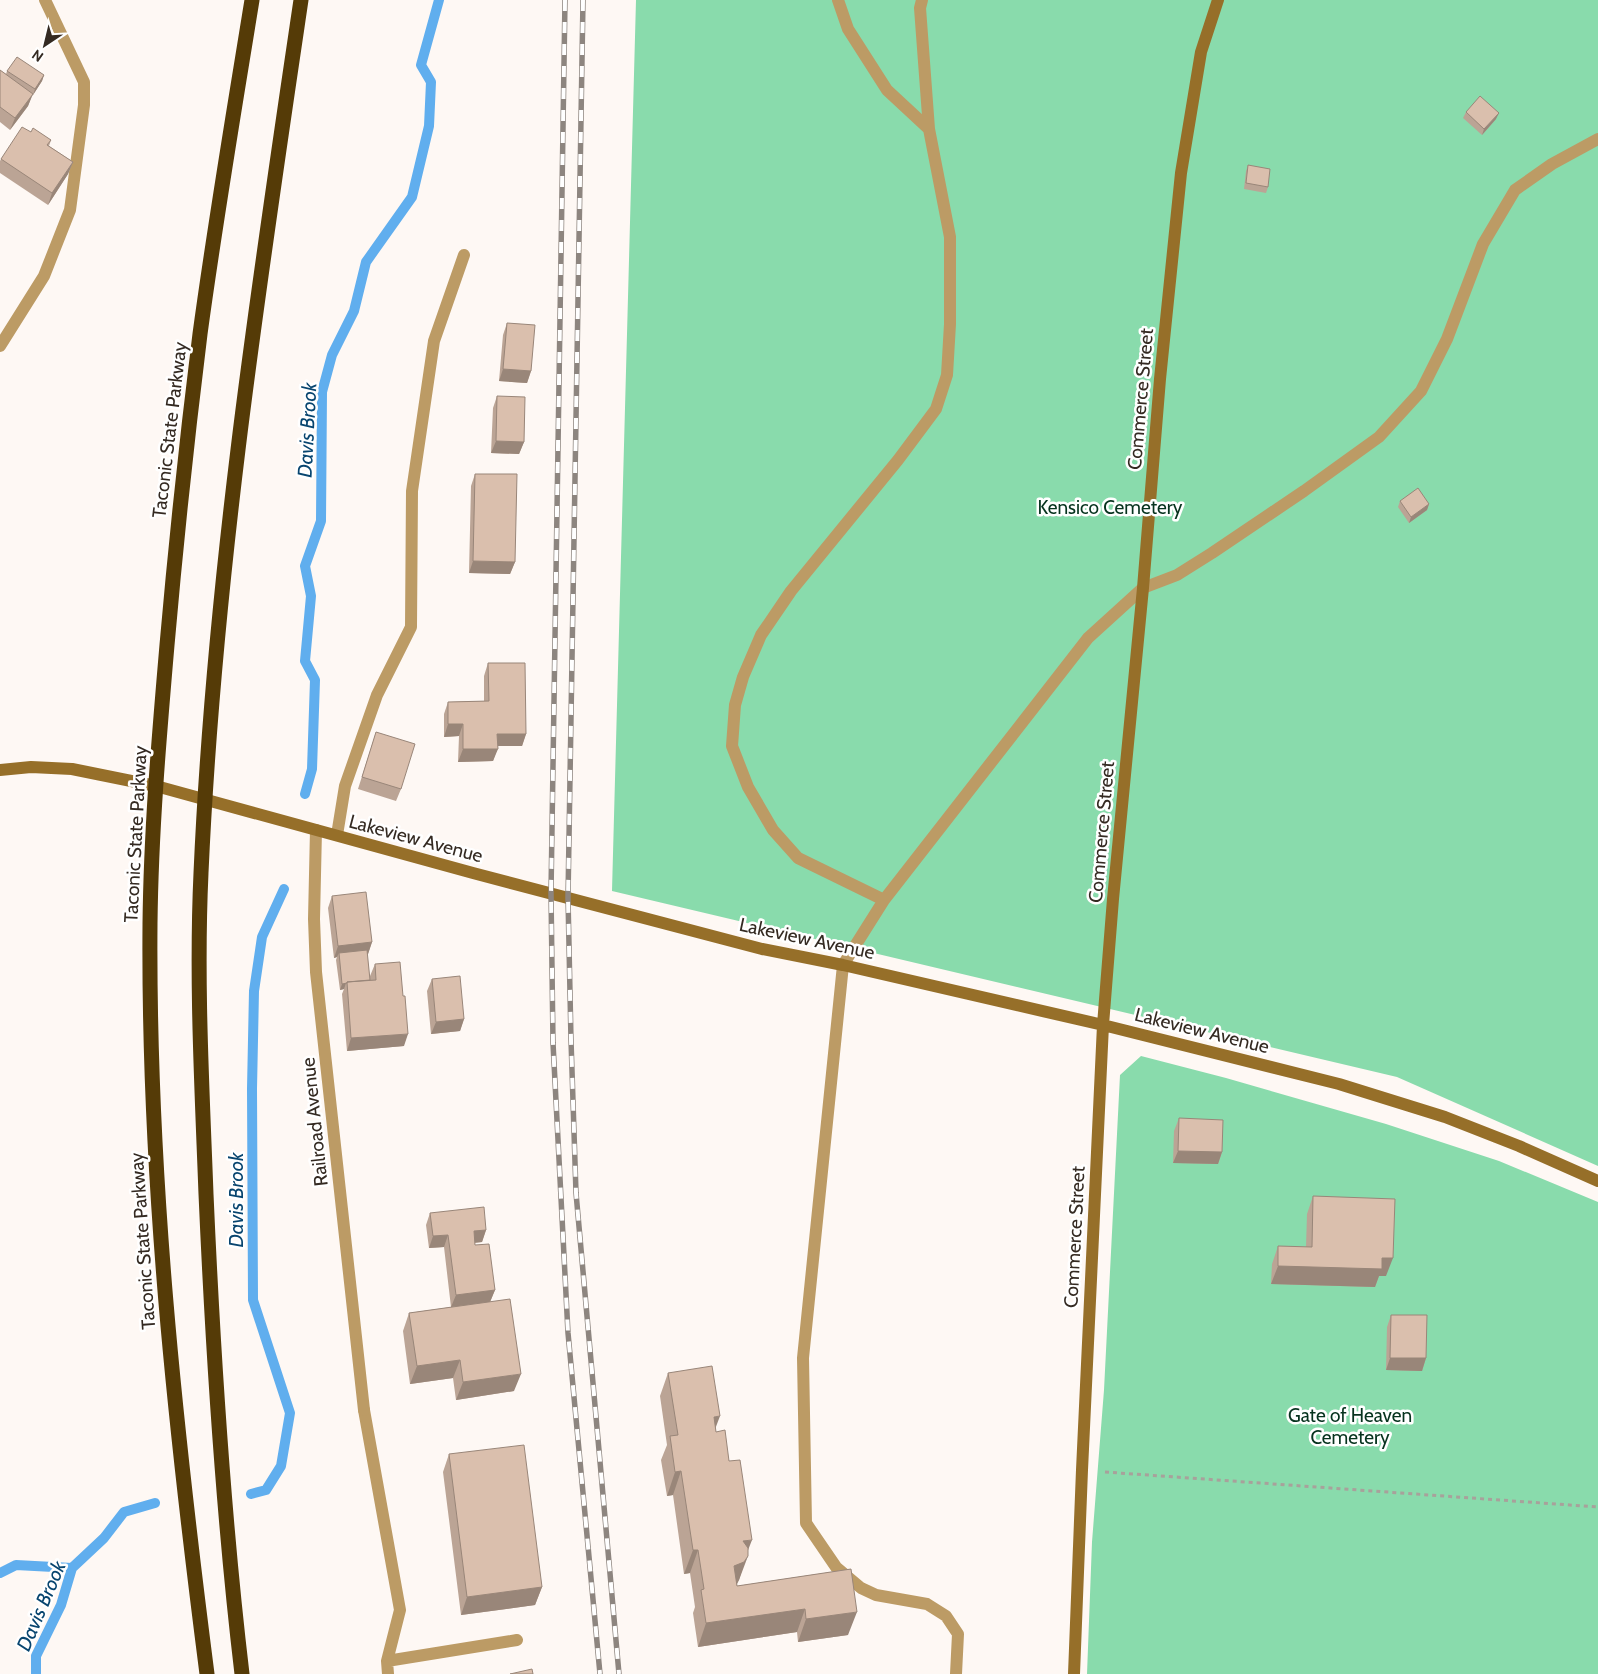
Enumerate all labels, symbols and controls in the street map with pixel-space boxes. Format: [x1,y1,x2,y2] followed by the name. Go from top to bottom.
[20,20,70,70] north arrow
[28,45,47,66] text: N
[1123,327,1158,471] street label: Commerce Street
[147,340,192,519] street label: Taconic State Parkway
[293,380,322,478] water label: Davis Brook
[1038,496,1183,519] park label: Kensico Cemetery
[119,744,152,923] street label: Taconic State Parkway
[1084,760,1119,904] street label: Commerce Street
[346,810,486,867] street label: Lakeview Avenue
[737,913,877,964] street label: Lakeview Avenue
[1132,1003,1272,1058] street label: Lakeview Avenue
[296,1056,333,1187] street label: Railroad Avenue
[125,1151,160,1330] street label: Taconic State Parkway
[224,1151,248,1248] water label: Davis Brook
[1059,1165,1090,1309] street label: Commerce Street
[1288,1404,1412,1449] park label: Gate of Heaven Cemetery
[11,1556,71,1654] water label: Davis Brook

